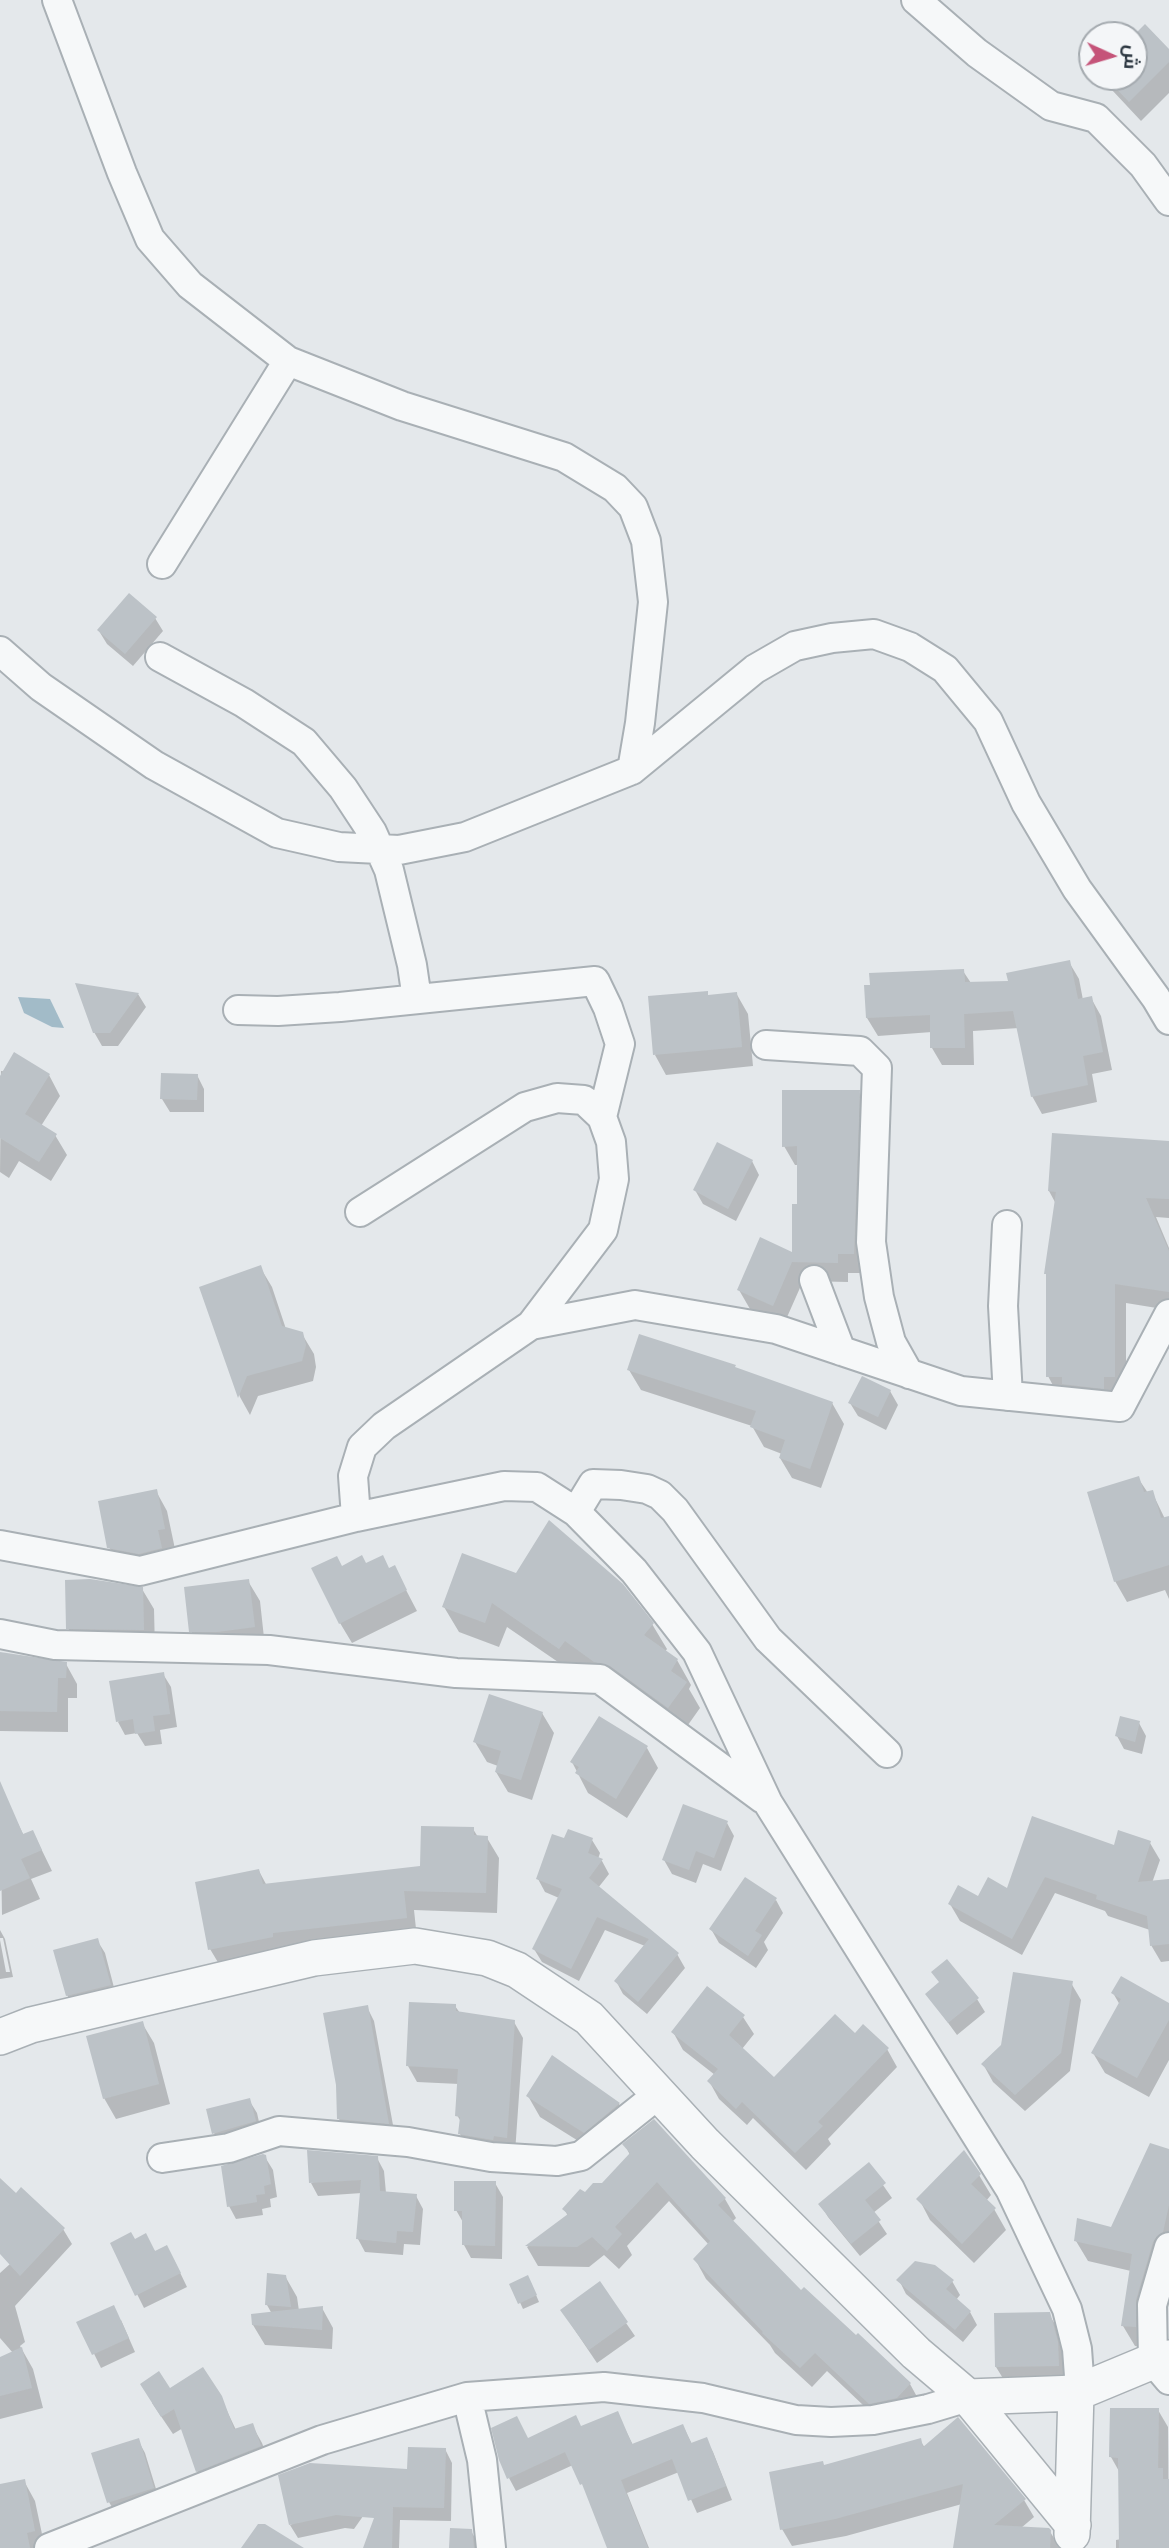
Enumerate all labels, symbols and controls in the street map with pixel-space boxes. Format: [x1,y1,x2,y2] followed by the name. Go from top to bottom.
[1078,21,1148,91] north arrow
[1120,44,1145,70] text: ش

